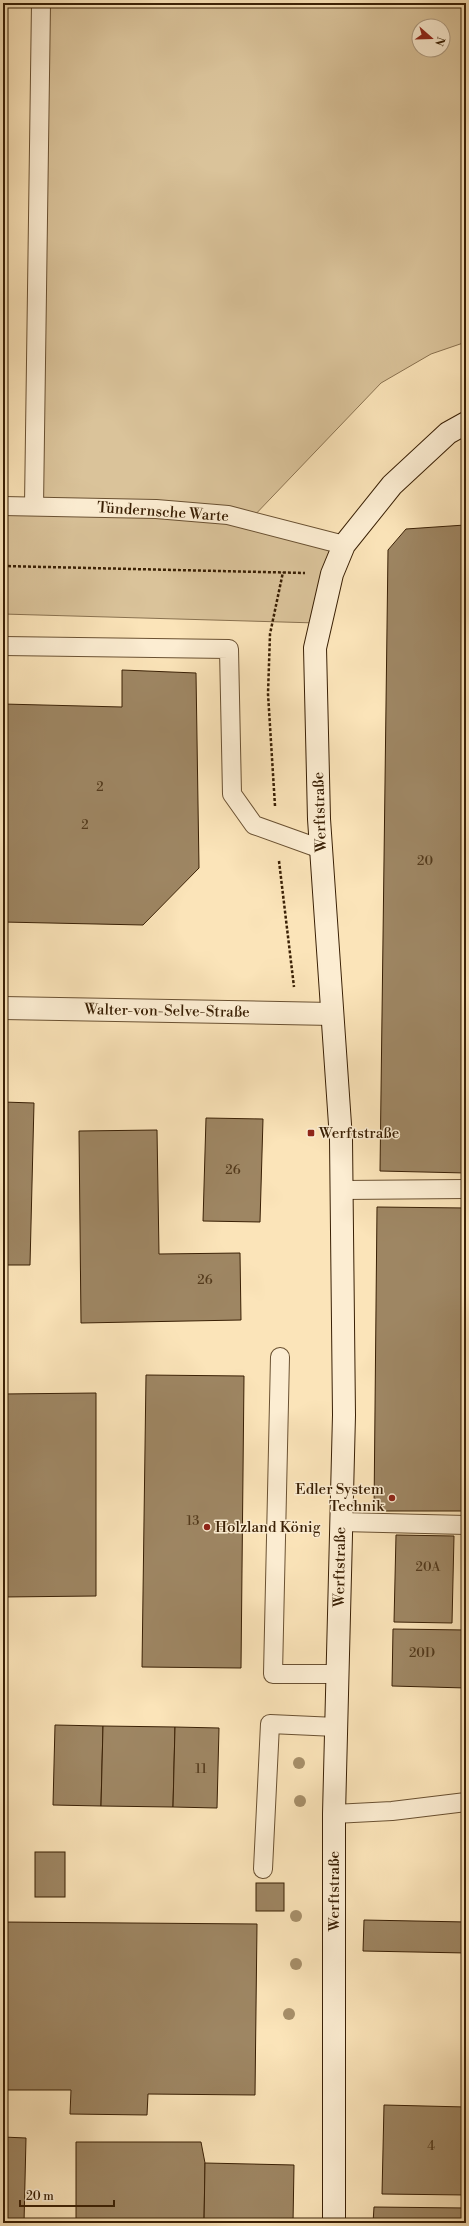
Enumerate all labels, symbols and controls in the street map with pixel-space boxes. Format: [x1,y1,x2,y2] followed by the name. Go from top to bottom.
[411,18,451,58] north arrow
[431,35,448,48] text: N
[96,498,230,526] street label: Tündernsche Warte
[309,772,331,853] street label: Werftstraße
[96,779,104,795] house number: 2
[81,817,89,833] house number: 2
[417,853,433,869] house number: 20
[83,1000,250,1022] street label: Walter-von-Selve-Straße
[318,1124,399,1143] place label: Werftstraße
[306,1128,316,1138] marker: Werftstraße
[225,1162,241,1178] house number: 26
[197,1272,213,1288] house number: 26
[295,1480,385,1516] place label: Edler System Technik
[387,1493,397,1503] marker: Edler System Technik
[187,1513,199,1529] house number: 13
[215,1518,321,1537] place label: Holzland König
[202,1522,212,1532] marker: Holzland König
[330,1527,350,1608] street label: Werftstraße
[416,1559,442,1575] house number: 20A
[409,1645,435,1661] house number: 20D
[195,1761,207,1777] house number: 11
[325,1851,344,1932] street label: Werftstraße
[427,2138,435,2154] house number: 4
[20,2182,114,2208] scale bar
[26,2189,54,2204] text: 20 m

